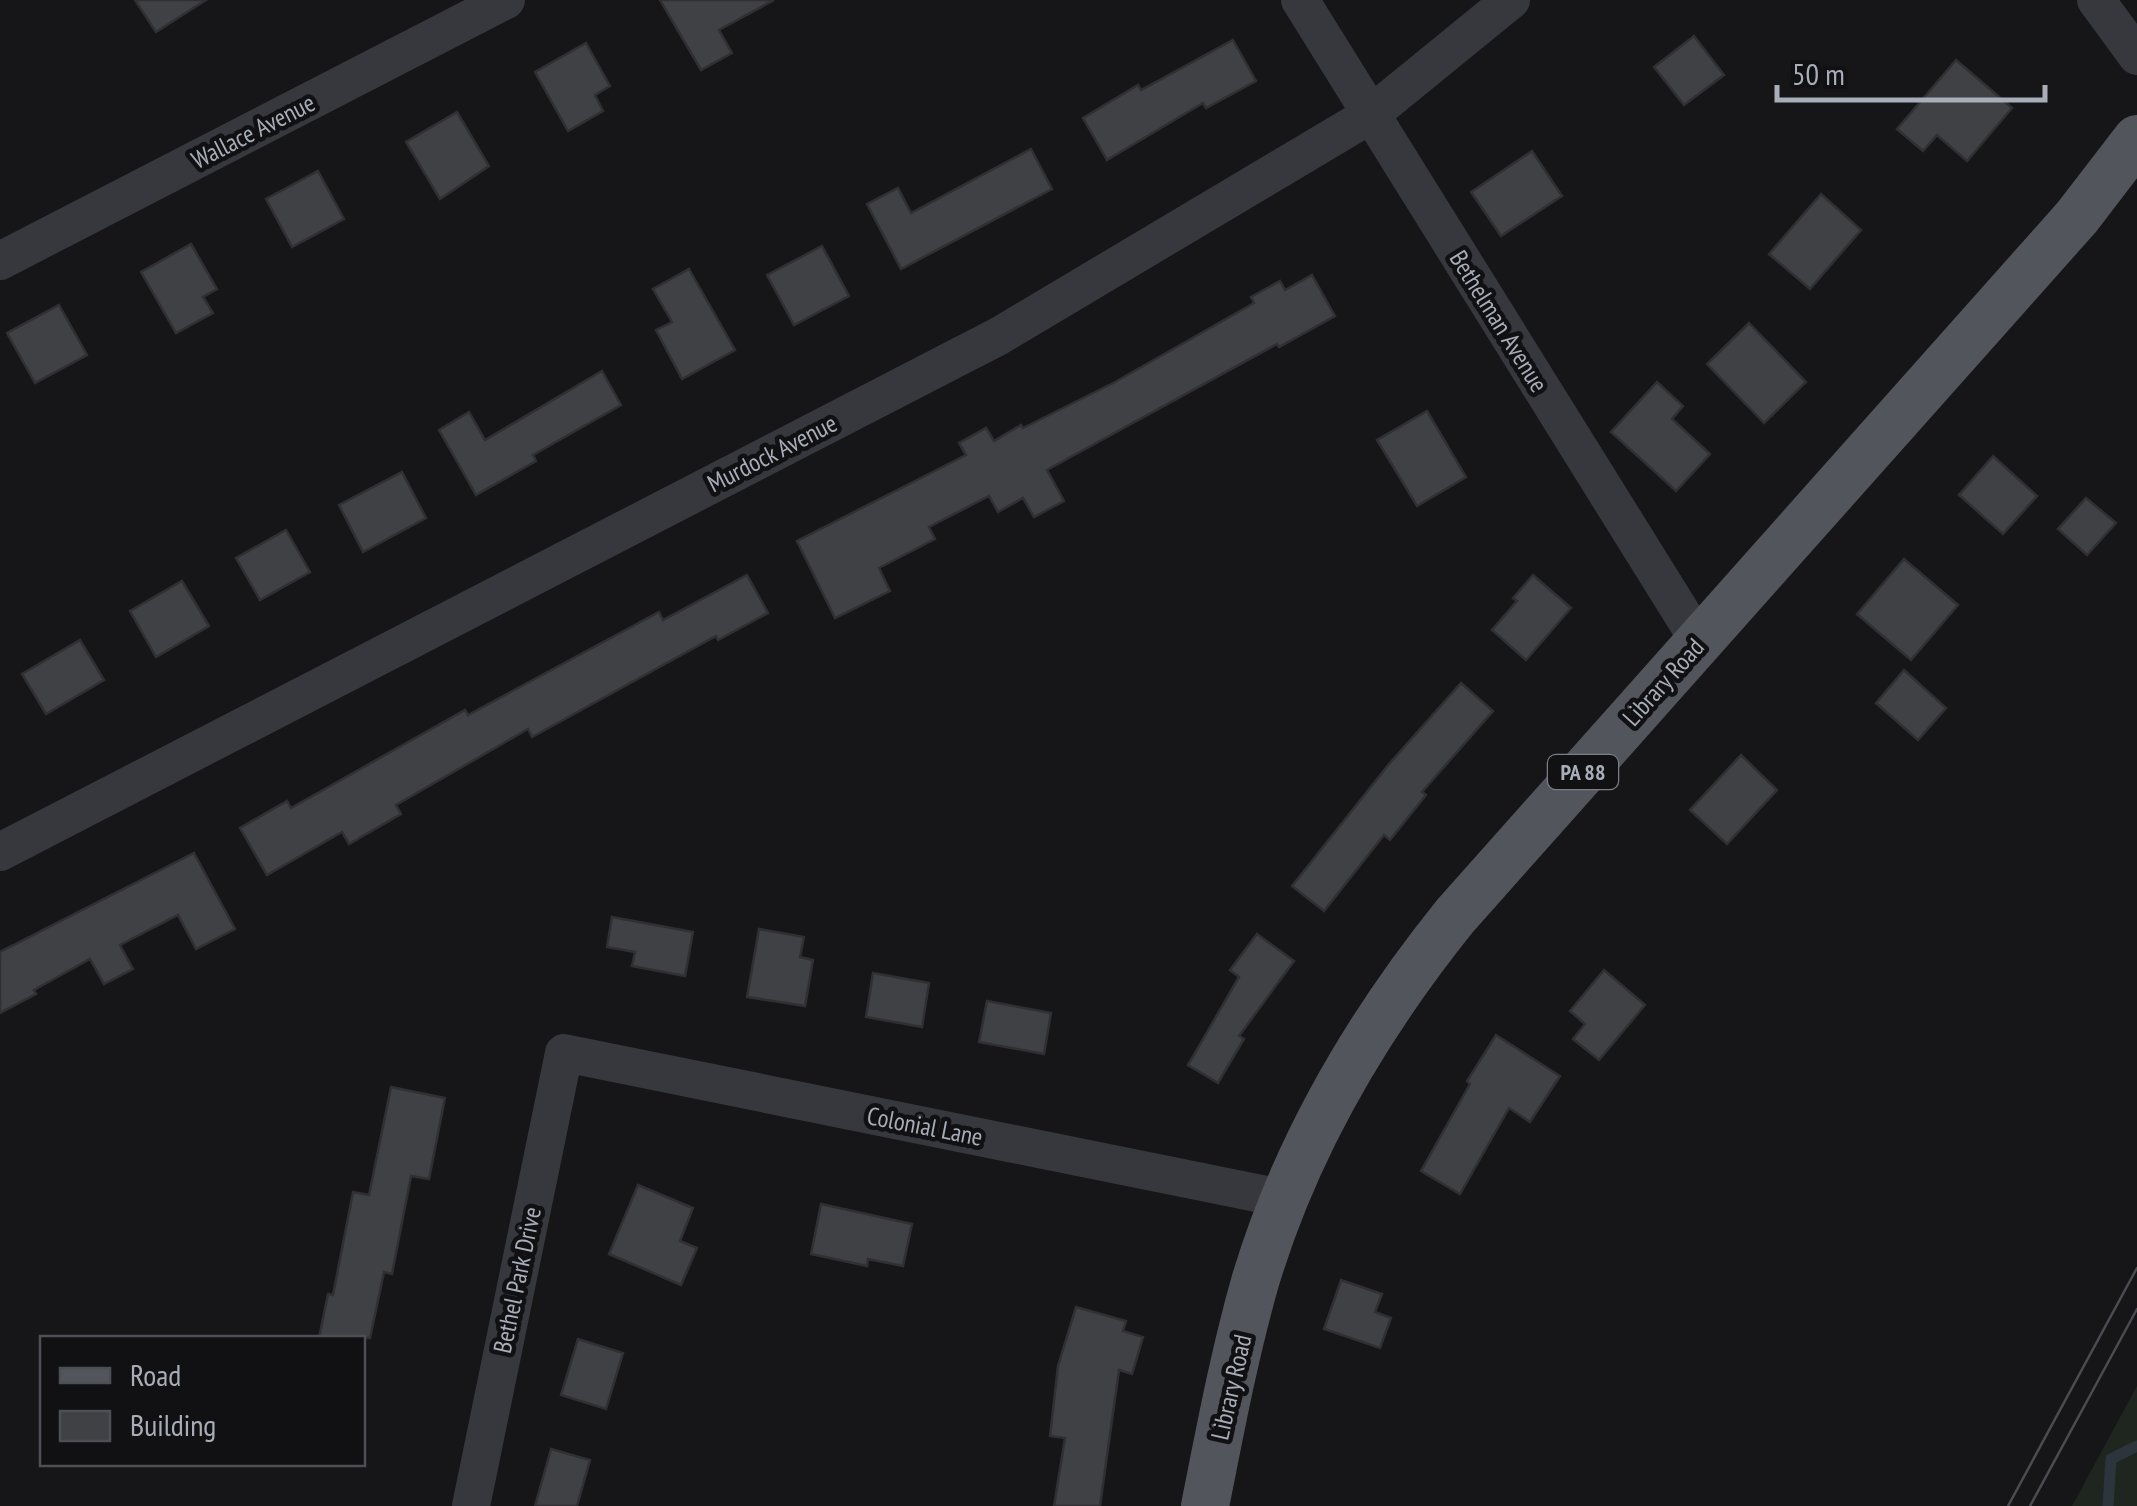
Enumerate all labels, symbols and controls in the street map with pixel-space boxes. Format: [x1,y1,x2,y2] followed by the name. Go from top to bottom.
[1777,40,2044,102] scale bar
[1792,54,1845,93] text: 50 m
[186,86,320,176] street label: Wallace Avenue
[1443,244,1555,398] street label: Bethelman Avenue
[702,407,842,499] street label: Murdock Avenue
[1615,632,1711,732] street label: Library Road
[1548,755,1618,789] road number: PA 88
[865,1099,985,1153] street label: Colonial Lane
[486,1204,548,1356] street label: Bethel Park Drive
[1203,1331,1259,1443] street label: Library Road
[40,1336,365,1466] legend
[130,1355,181,1394] text: Road
[130,1405,216,1444] text: Building

